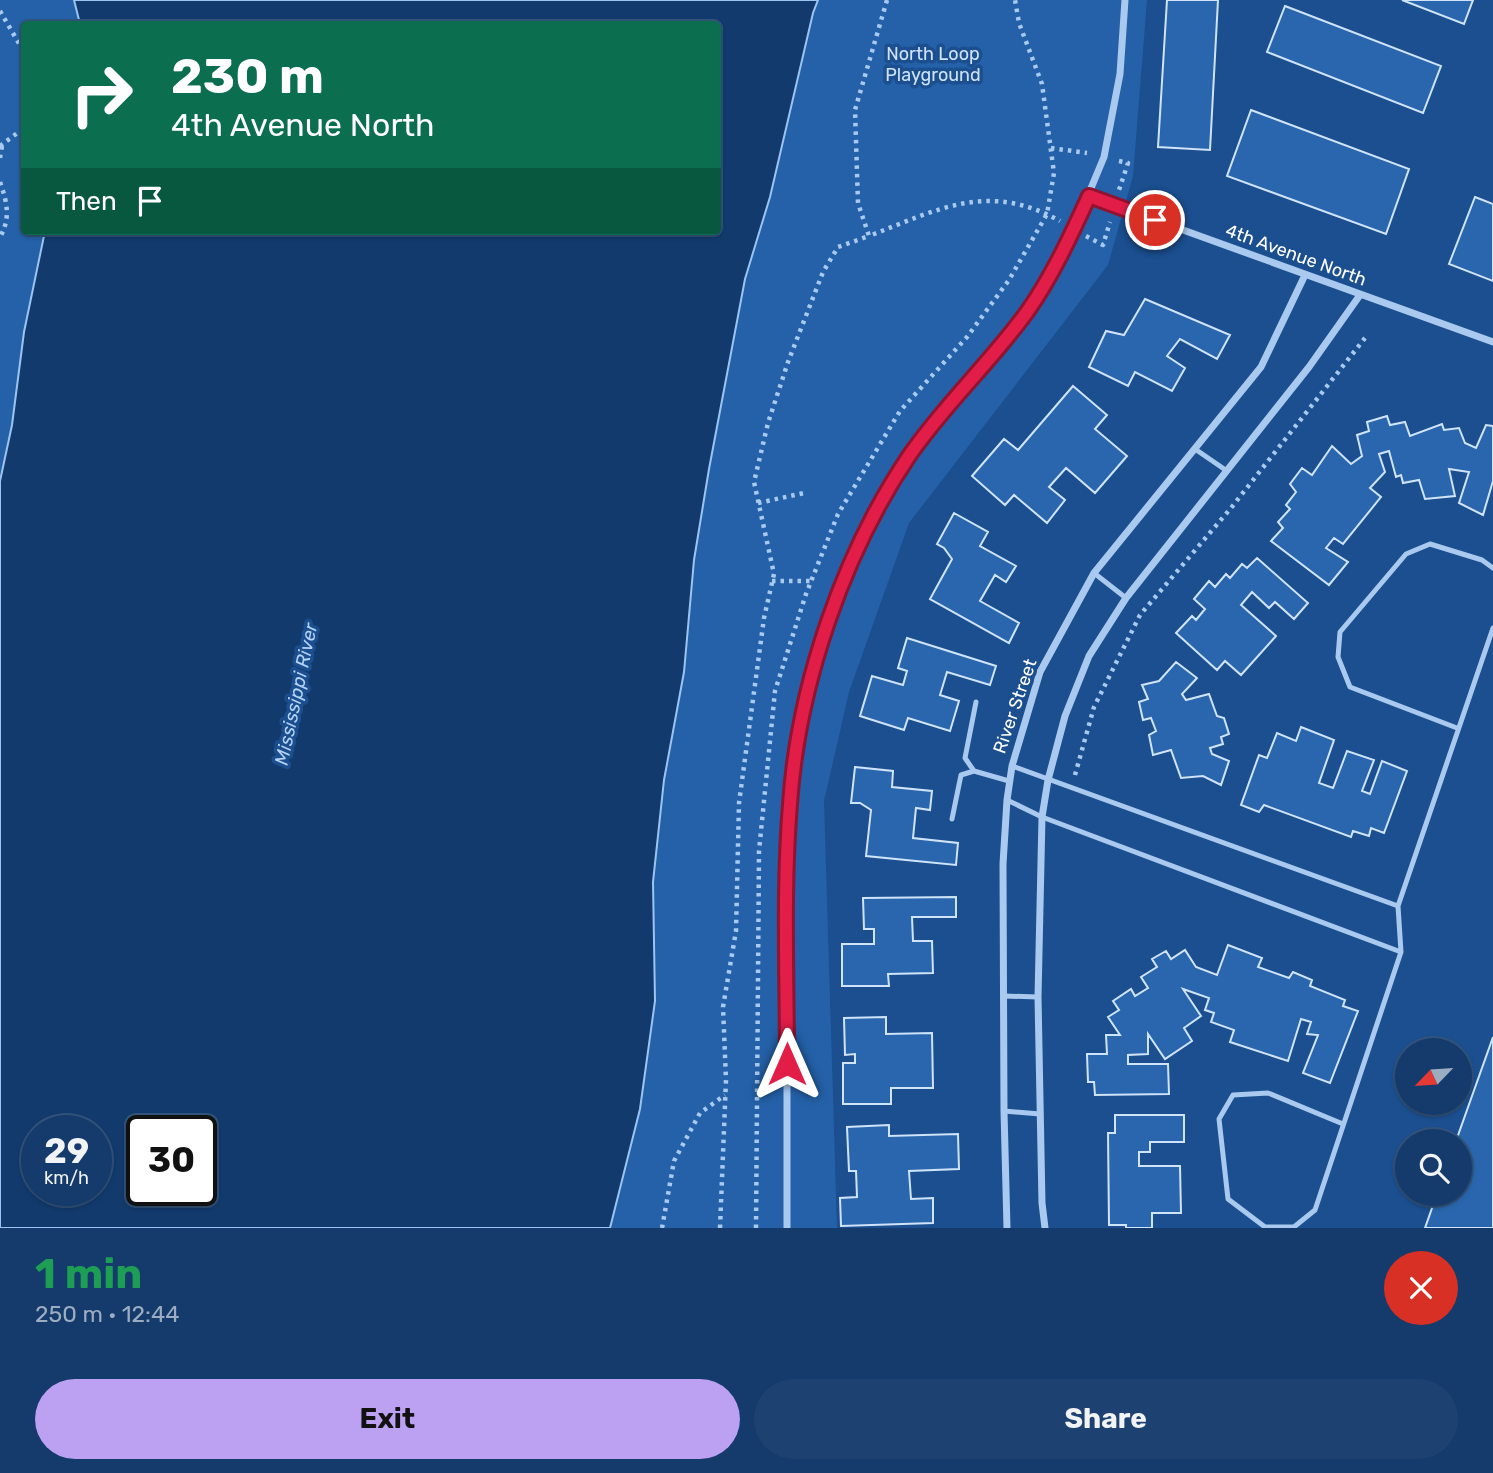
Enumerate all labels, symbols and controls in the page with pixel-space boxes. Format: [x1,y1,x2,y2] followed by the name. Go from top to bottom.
[885,43,981,86] park label: North Loop Playground
[171,47,324,105] text: 230 m
[56,49,147,140] icon: right
[171,106,435,144] text: 4th Avenue North
[131,182,169,220] icon: arrive
[56,186,117,217] text: Then
[1125,190,1185,250] pin
[1136,201,1174,239] icon: arrive
[1223,219,1369,291] street label: 4th Avenue North
[270,620,322,767] water label: Mississippi River
[989,656,1041,756] street label: River Street
[750,1027,824,1101] position arrow
[1395,1038,1472,1115] north arrow
[1395,1038,1472,1206] map controls
[126,1115,217,1206] speed limit sign: 30
[1395,1129,1472,1206] button: search
[44,1130,89,1172] text: 29
[44,1167,89,1189] text: km/h
[35,1249,142,1299] text: 1 min
[1384,1251,1458,1325] button: close
[35,1300,180,1328] text: 250 m · 12:44
[35,1379,740,1459] button: Exit
[754,1379,1458,1459] button: Share

